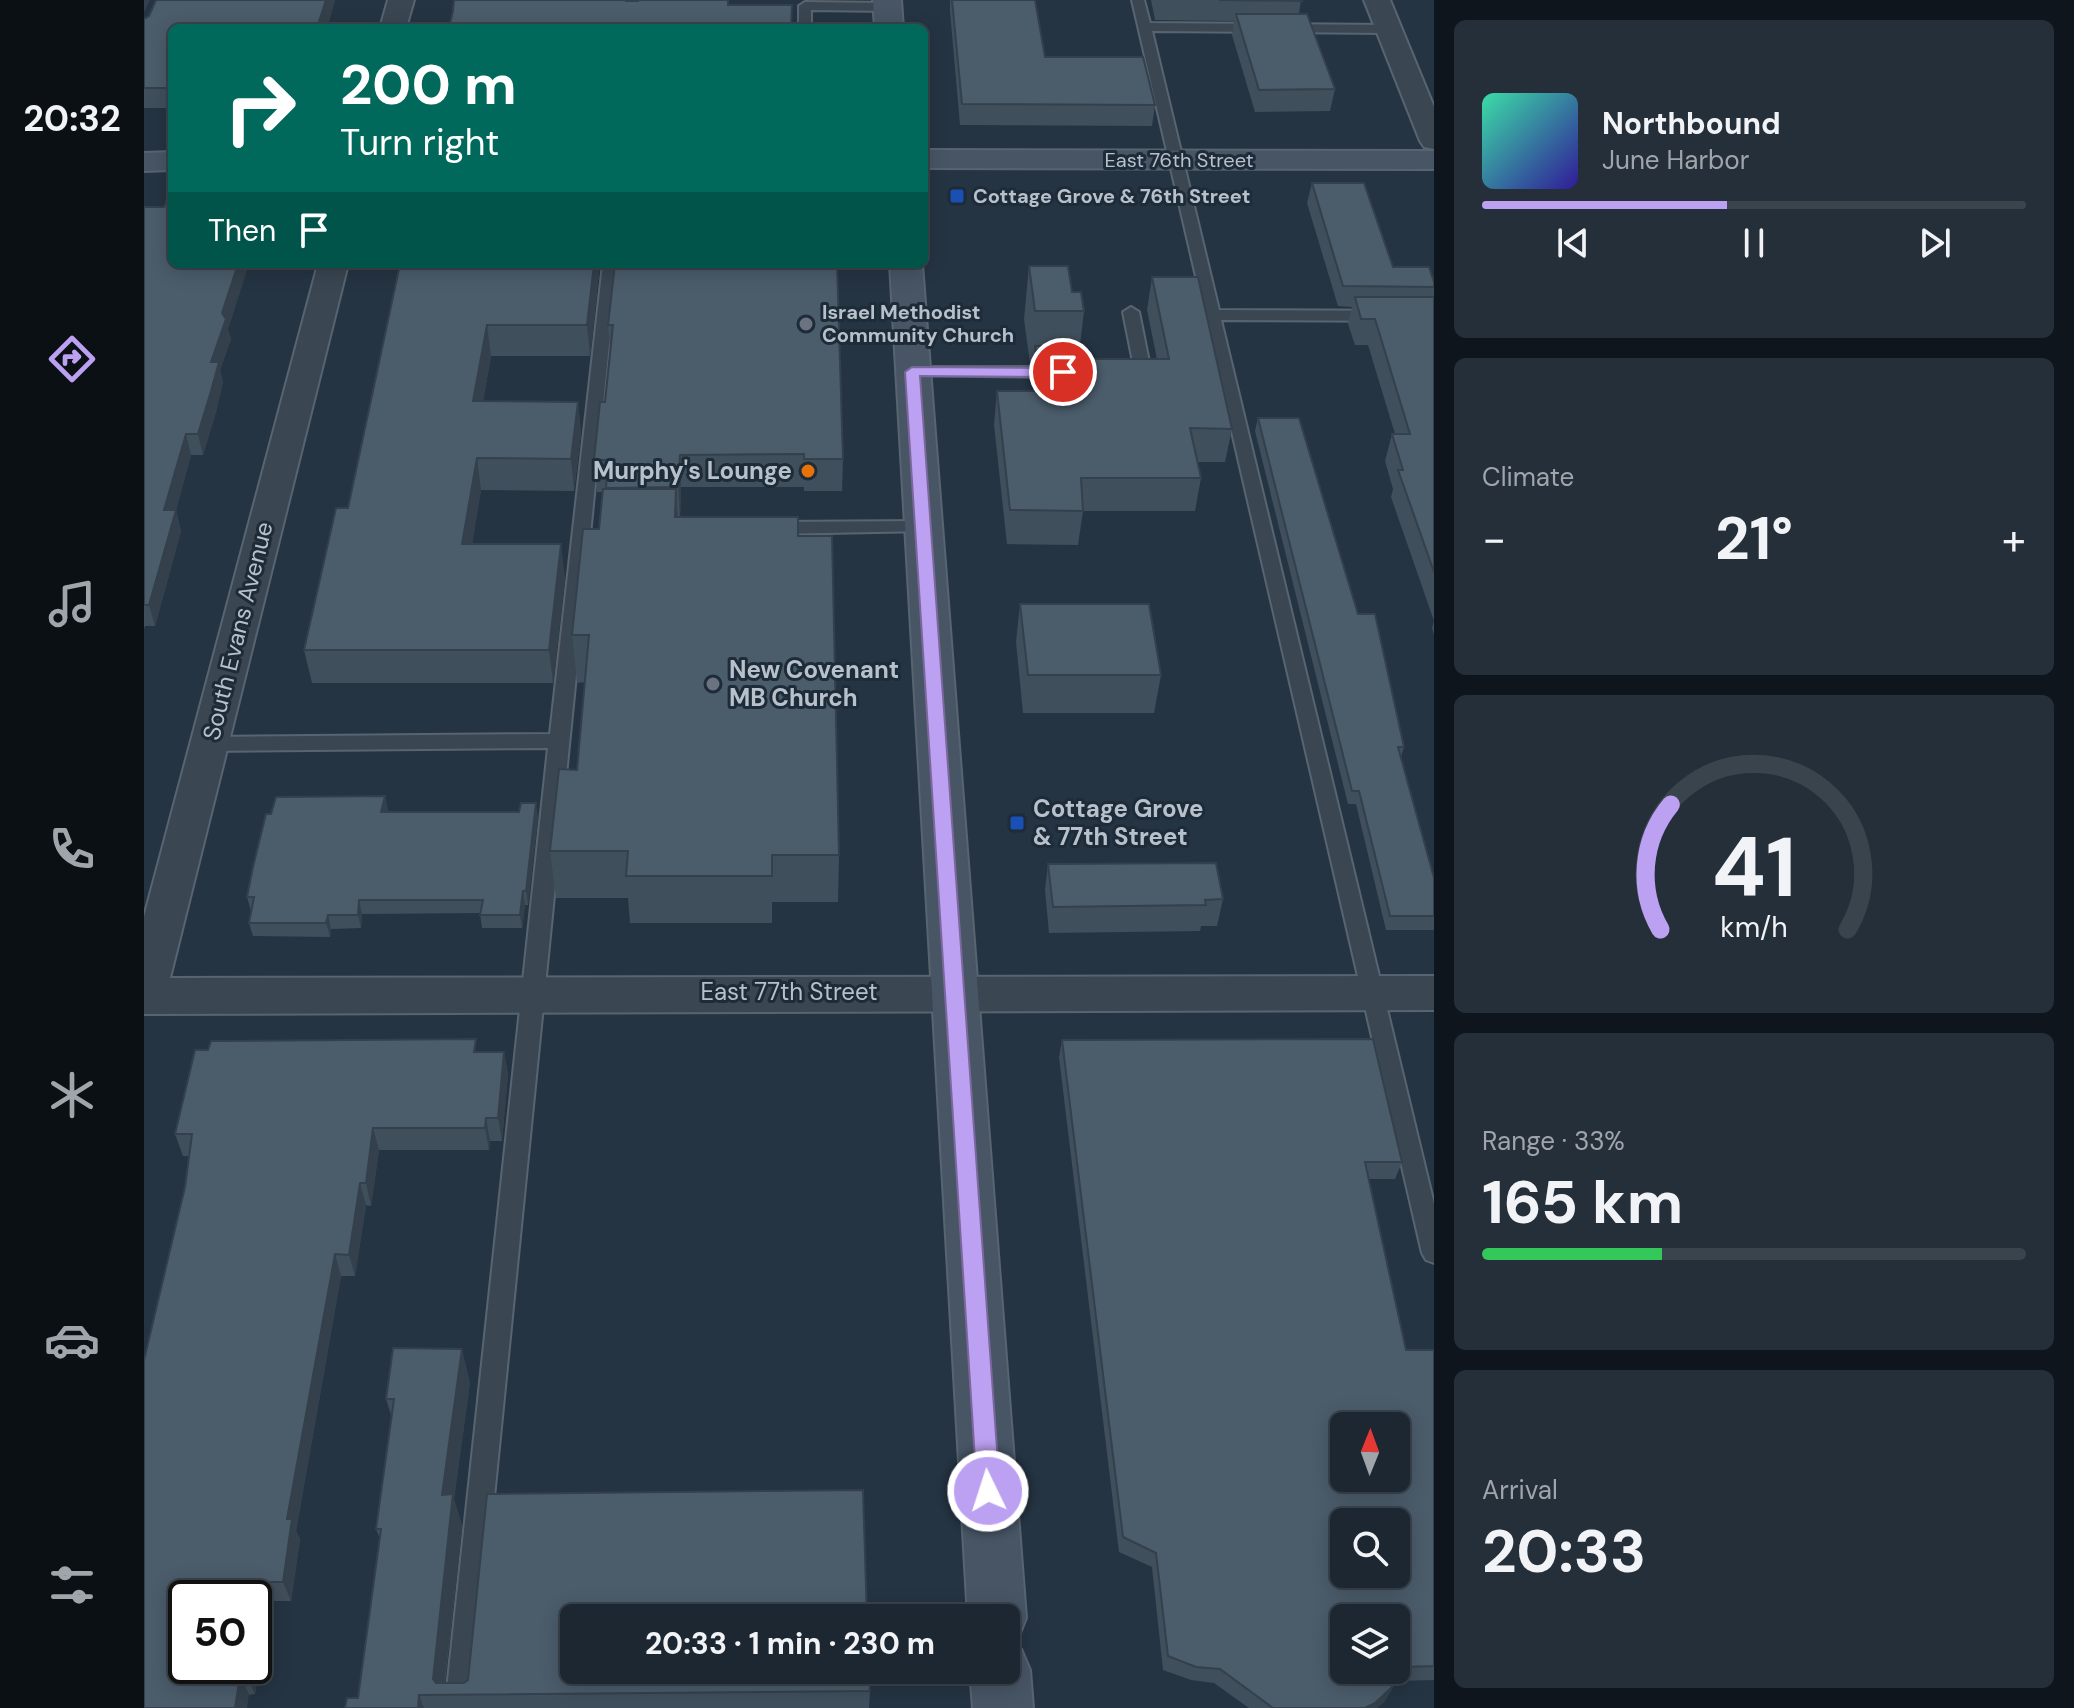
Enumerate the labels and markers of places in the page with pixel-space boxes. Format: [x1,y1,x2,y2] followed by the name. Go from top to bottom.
[973,183,1250,209] place label: Cottage Grove & 76th Street
[948,187,966,205] marker: Cottage Grove & 76th Street
[822,299,1014,348] place label: Israel Methodist Community Church
[797,315,815,333] marker: Israel Methodist Community Church
[1029,338,1097,406] pin
[593,455,792,486] place label: Murphy's Lounge
[799,462,817,480] marker: Murphy's Lounge
[729,654,899,713] place label: New Covenant MB Church
[704,675,722,693] marker: New Covenant MB Church
[1033,793,1203,852] place label: Cottage Grove & 77th Street
[1008,814,1026,832] marker: Cottage Grove & 77th Street

